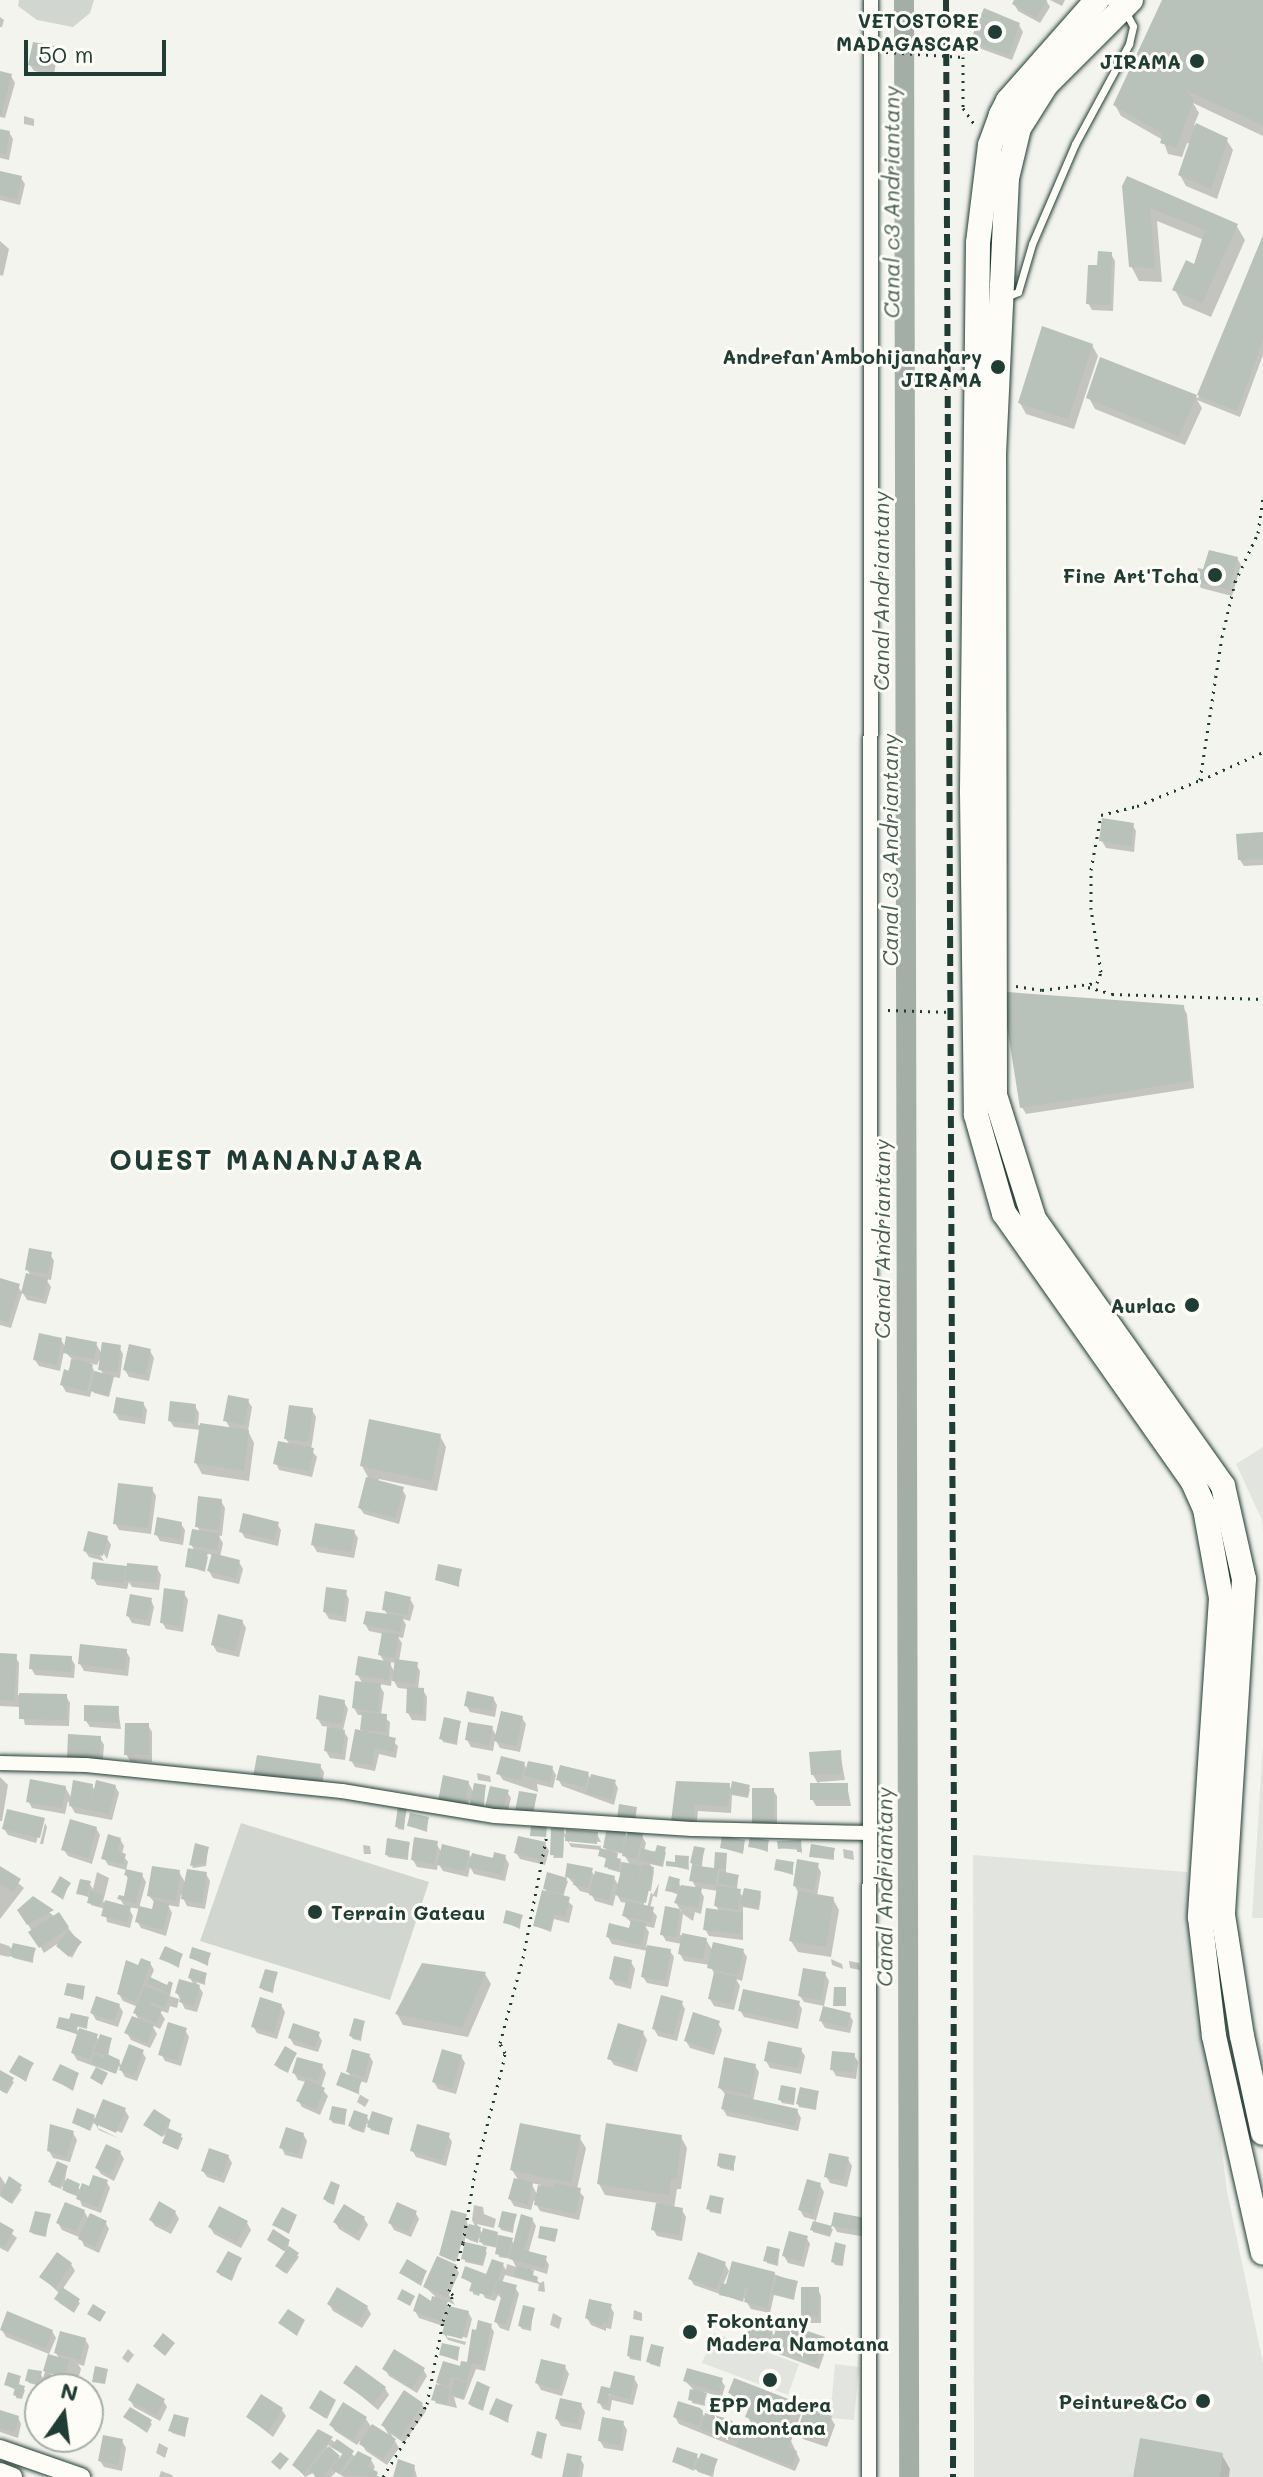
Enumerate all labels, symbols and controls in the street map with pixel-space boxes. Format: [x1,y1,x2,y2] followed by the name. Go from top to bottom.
[836,8,979,55] place label: VETOSTORE MADAGASCAR
[986,23,1004,41] marker: VETOSTORE MADAGASCAR
[28,24,170,74] scale bar
[38,38,94,69] text: 50 m
[1100,49,1181,73] place label: JIRAMA
[1188,52,1206,70] marker: JIRAMA
[878,86,904,318] water label: Canal c3 Andriantany
[722,344,982,391] place label: Andrefan'Ambohijanahary JIRAMA
[989,358,1007,376] marker: Andrefan'Ambohijanahary JIRAMA
[868,491,894,691] water label: Canal Andriantany
[1063,563,1199,587] place label: Fine Art'Tcha
[1206,566,1224,584] marker: Fine Art'Tcha
[877,734,903,966] water label: Canal c3 Andriantany
[869,1139,895,1339] water label: Canal Andriantany
[109,1142,425,1176] district label: OUEST MANANJARA
[1111,1293,1176,1317] place label: Aurlac
[1183,1296,1201,1314] marker: Aurlac
[871,1787,897,1987] water label: Canal Andriantany
[331,1900,486,1924] place label: Terrain Gateau
[306,1903,324,1921] marker: Terrain Gateau
[706,2308,889,2355] place label: Fokontany Madera Namotana
[681,2323,699,2341] marker: Fokontany Madera Namotana
[761,2371,779,2389] marker: EPP Madera Namontana
[24,2373,104,2453] north arrow
[58,2375,81,2407] text: N
[1059,2389,1187,2413] place label: Peinture&Co
[708,2392,832,2439] place label: EPP Madera Namontana
[1194,2392,1212,2410] marker: Peinture&Co

